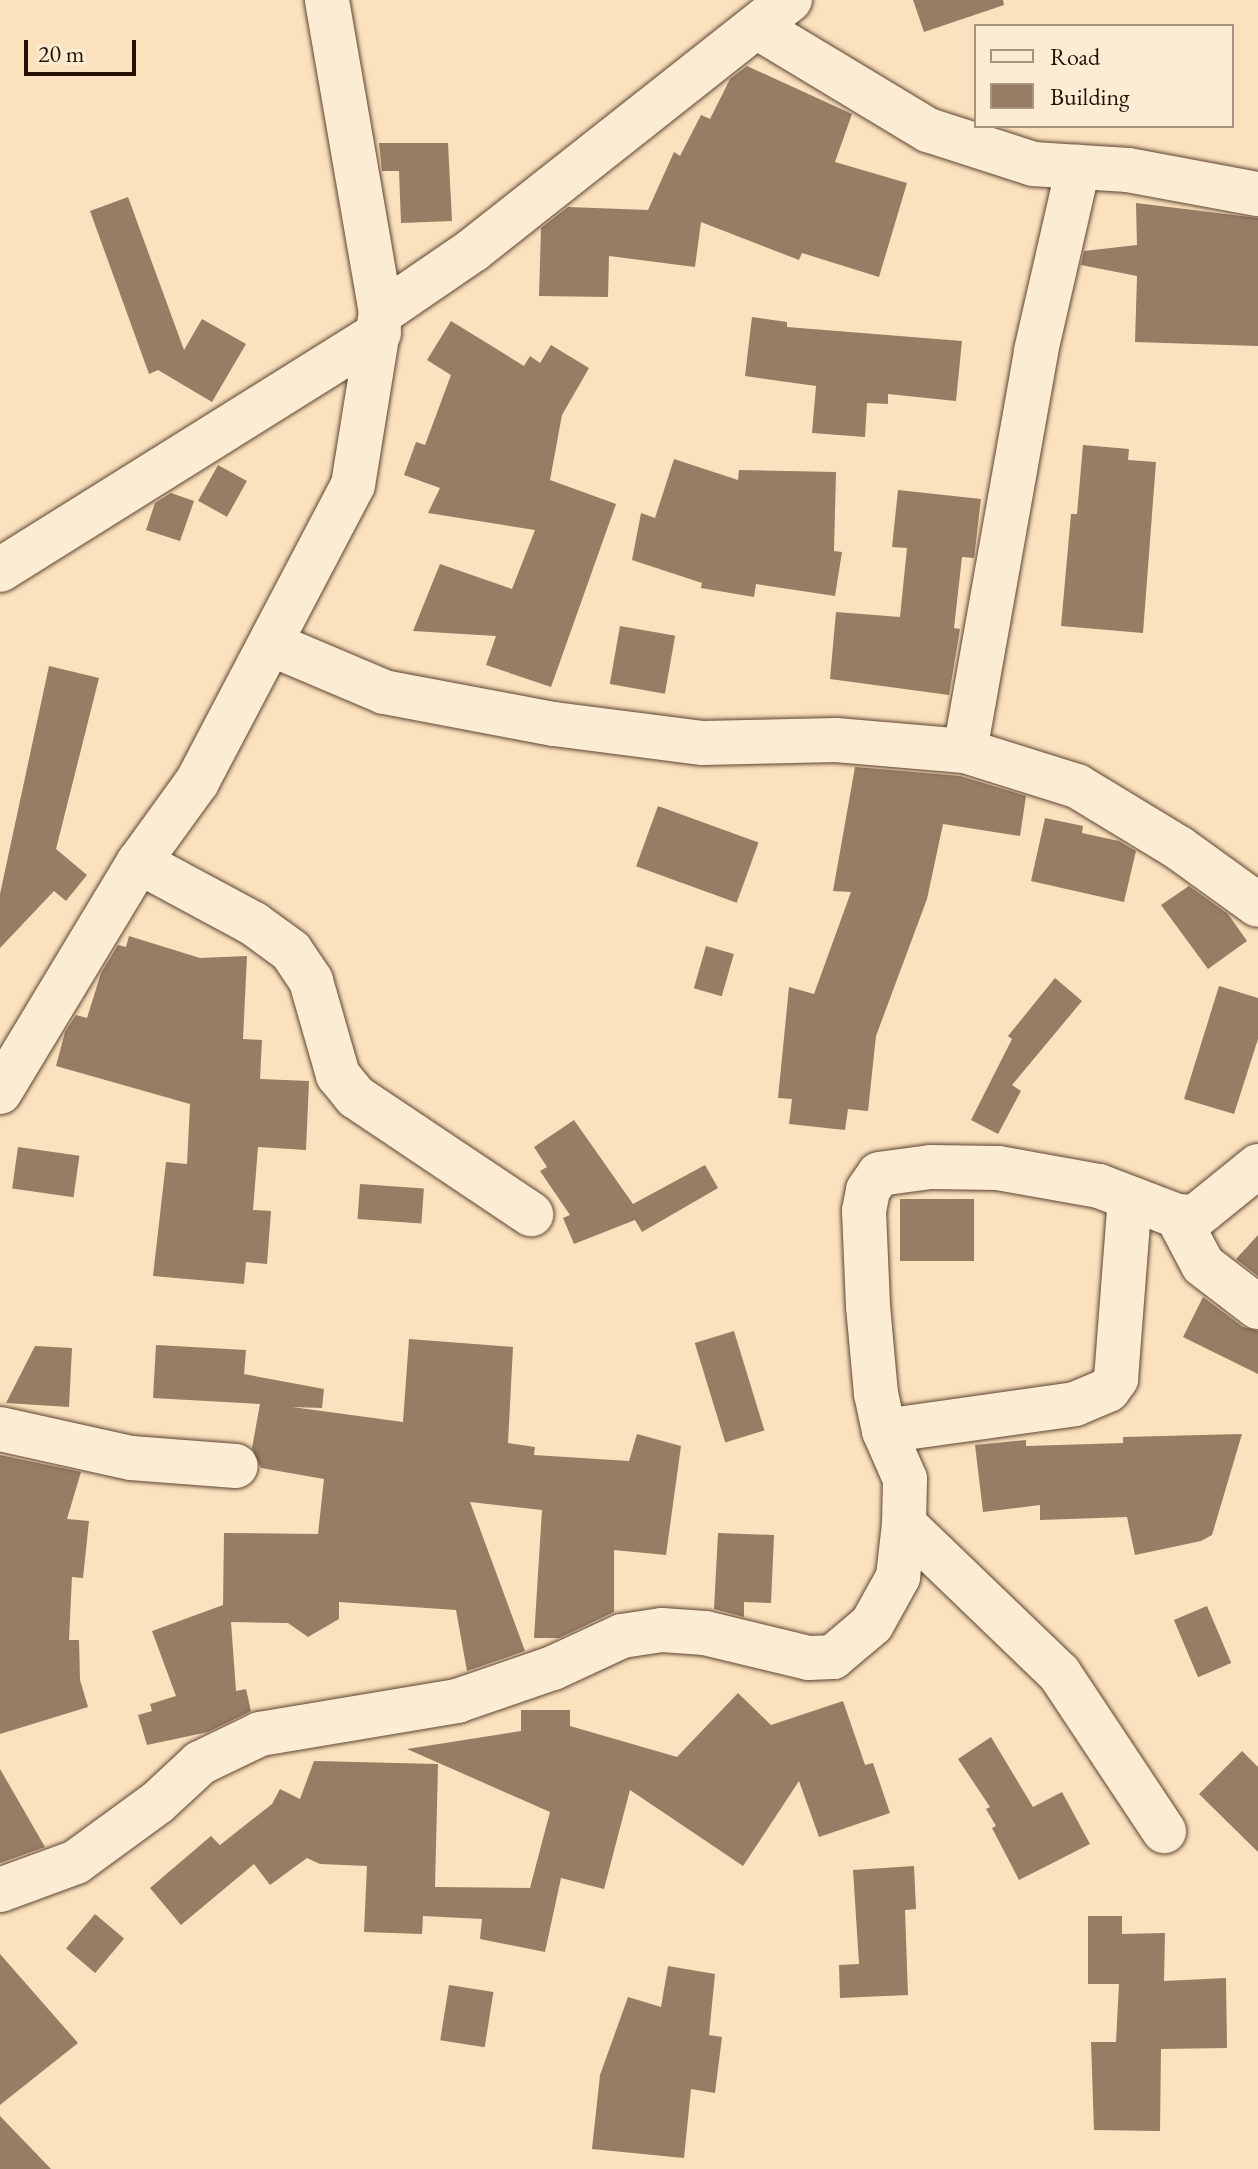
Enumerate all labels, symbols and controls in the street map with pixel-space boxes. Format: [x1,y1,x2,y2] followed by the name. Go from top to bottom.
[28,24,140,74] scale bar
[974,24,1234,128] legend
[38,38,85,69] text: 20 m
[1050,41,1100,72] text: Road
[1050,81,1130,112] text: Building

